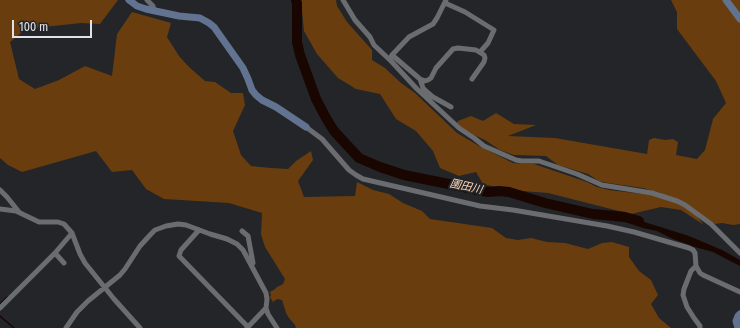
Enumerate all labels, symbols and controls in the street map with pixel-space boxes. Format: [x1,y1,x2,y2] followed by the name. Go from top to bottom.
[14,12,94,38] scale bar
[19,20,48,34] text: 100 m
[448,177,484,197] water label: 園田川

